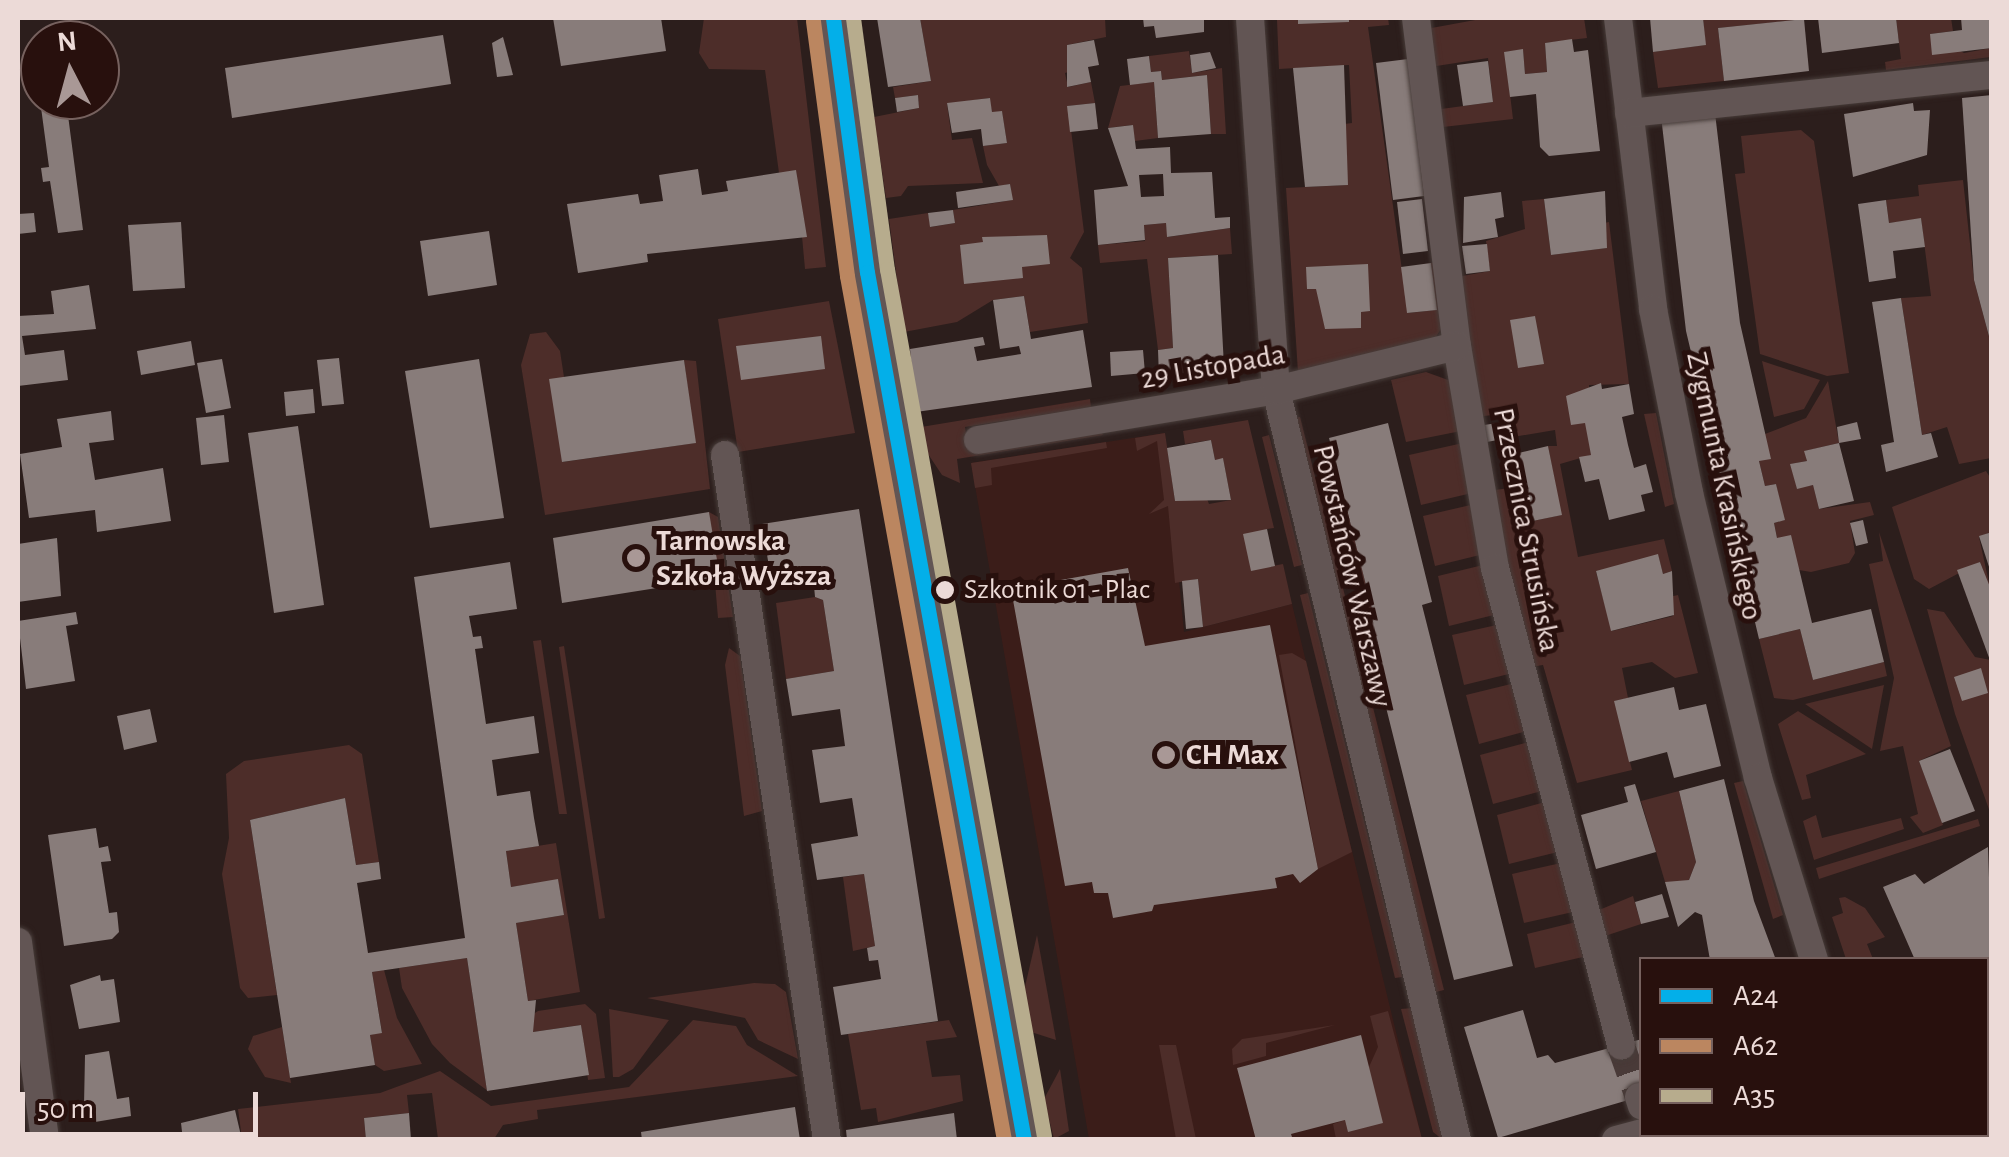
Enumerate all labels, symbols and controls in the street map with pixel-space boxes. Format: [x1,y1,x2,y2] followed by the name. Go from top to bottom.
[20,20,120,120] north arrow
[56,27,78,57] text: N
[1138,337,1288,397] street label: 29 Listopada
[1678,349,1770,623] street label: Zygmunta Krasińskiego
[1485,405,1567,655] street label: Przecznica Strusińska
[1304,441,1400,711] street label: Powstańców Warszawy
[656,523,832,594] place label: Tarnowska Szkoła Wyższa
[625,547,647,569] marker: Tarnowska Szkoła Wyższa
[964,573,1150,607] place label: Szkotnik 01 - Plac
[935,580,955,600] marker: Szkotnik 01 - Plac
[1186,737,1279,773] place label: CH Max
[1155,744,1177,766] marker: CH Max
[1639,957,1989,1137] legend
[1733,981,1778,1011] text: A24
[1733,1031,1778,1061] text: A62
[25,1072,262,1134] scale bar
[1733,1081,1775,1111] text: A35
[37,1094,94,1124] text: 50 m

